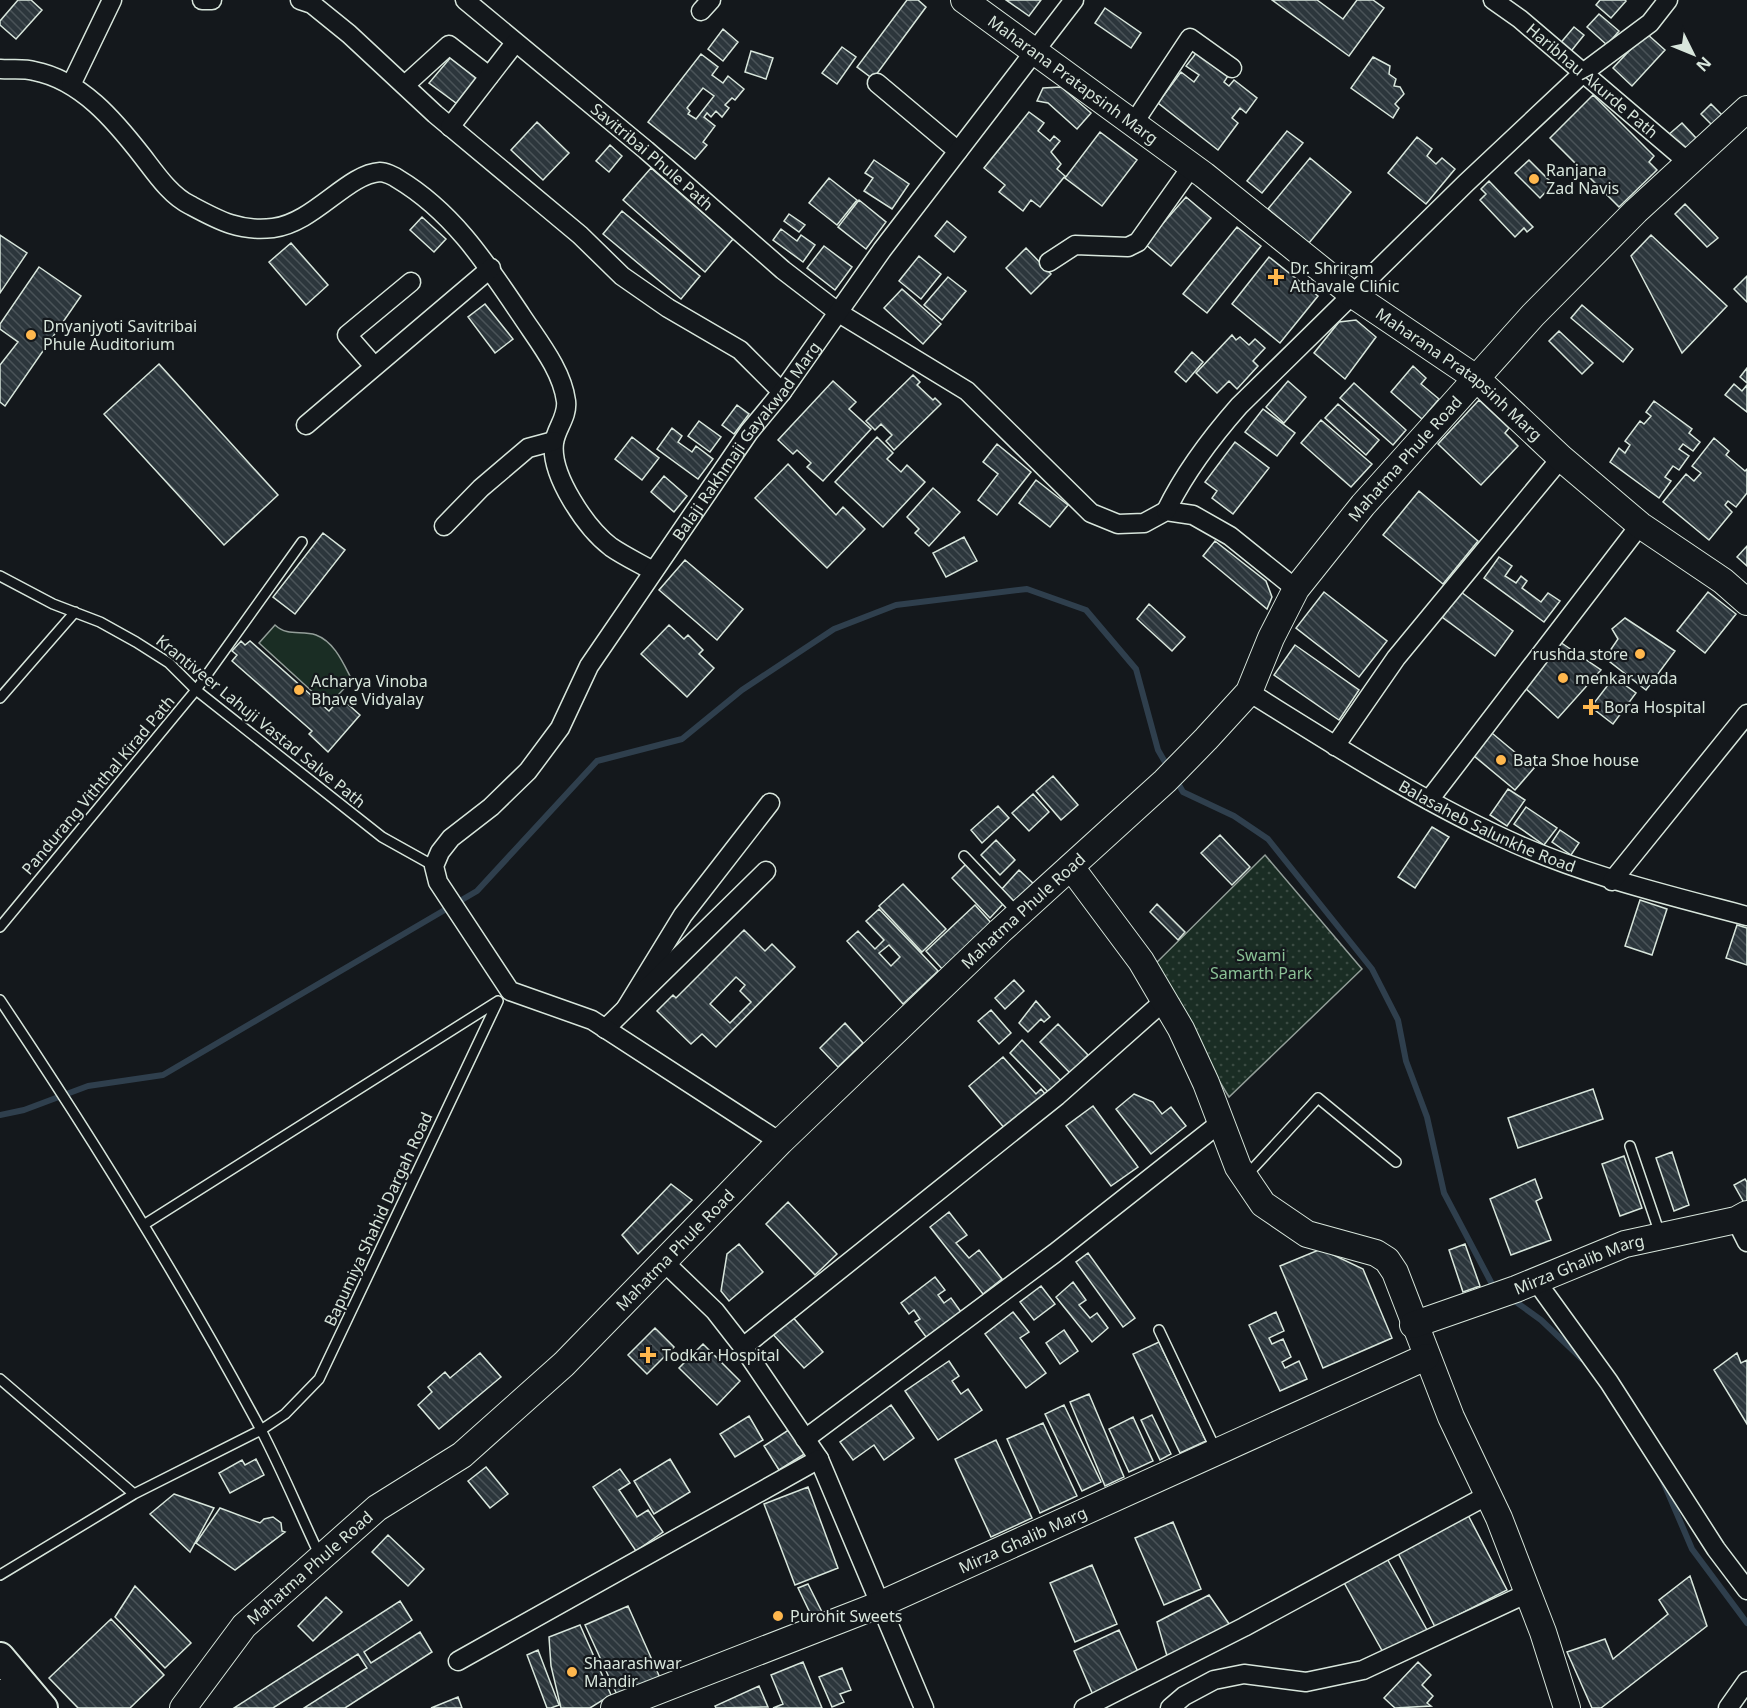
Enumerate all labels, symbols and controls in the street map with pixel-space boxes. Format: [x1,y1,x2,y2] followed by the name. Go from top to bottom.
[983,10,1163,149] street label: Maharana Pratapsinh Marg
[1522,18,1663,143] street label: Haribhau Akurde Path
[1663,24,1723,84] north arrow
[1691,52,1716,76] text: N
[586,98,718,215] street label: Savitribai Phule Path
[1546,159,1619,199] place label: Ranjana Zad Navis
[1527,172,1541,186] marker: Ranjana Zad Navis
[1290,257,1400,297] place label: Dr. Shriram Athavale Clinic
[1267,268,1285,286] marker: Dr. Shriram Athavale Clinic
[1371,303,1547,446] street label: Maharana Pratapsinh Marg
[43,315,197,355] place label: Dnyanjyoti Savitribai Phule Auditorium
[24,328,38,342] marker: Dnyanjyoti Savitribai Phule Auditorium
[667,337,825,545] street label: Balaji Rakhmaji Gayakwad Marg
[1343,391,1467,526] street label: Mahatma Phule Road
[152,629,370,813] street label: Krantiveer Lahuji Vastad Salve Path
[1533,643,1628,665] place label: rushda store
[1633,647,1647,661] marker: rushda store
[1575,667,1678,689] place label: menkar wada
[311,670,428,710] place label: Acharya Vinoba Bhave Vidyalay
[1556,671,1570,685] marker: menkar wada
[292,683,306,697] marker: Acharya Vinoba Bhave Vidyalay
[16,691,180,879] street label: Pandurang Viththal Kirad Path
[1604,696,1706,718] place label: Bora Hospital
[1582,698,1600,716] marker: Bora Hospital
[1513,749,1639,771] place label: Bata Shoe house
[1494,753,1508,767] marker: Bata Shoe house
[1395,775,1579,877] street label: Balasaheb Salunkhe Road
[956,848,1090,974] street label: Mahatma Phule Road
[1210,944,1312,984] park label: Swami Samarth Park
[319,1109,437,1329] street label: Bapumiya Shahid Dargah Road
[611,1184,739,1316] street label: Mahatma Phule Road
[1511,1229,1646,1300] street label: Mirza Ghalib Marg
[662,1344,780,1366] place label: Todkar Hospital
[639,1346,657,1364] marker: Todkar Hospital
[955,1501,1090,1578] street label: Mirza Ghalib Marg
[242,1506,377,1630] street label: Mahatma Phule Road
[790,1605,902,1627] place label: Purohit Sweets
[771,1609,785,1623] marker: Purohit Sweets
[584,1652,682,1692] place label: Shaarashwar Mandir
[565,1665,579,1679] marker: Shaarashwar Mandir

